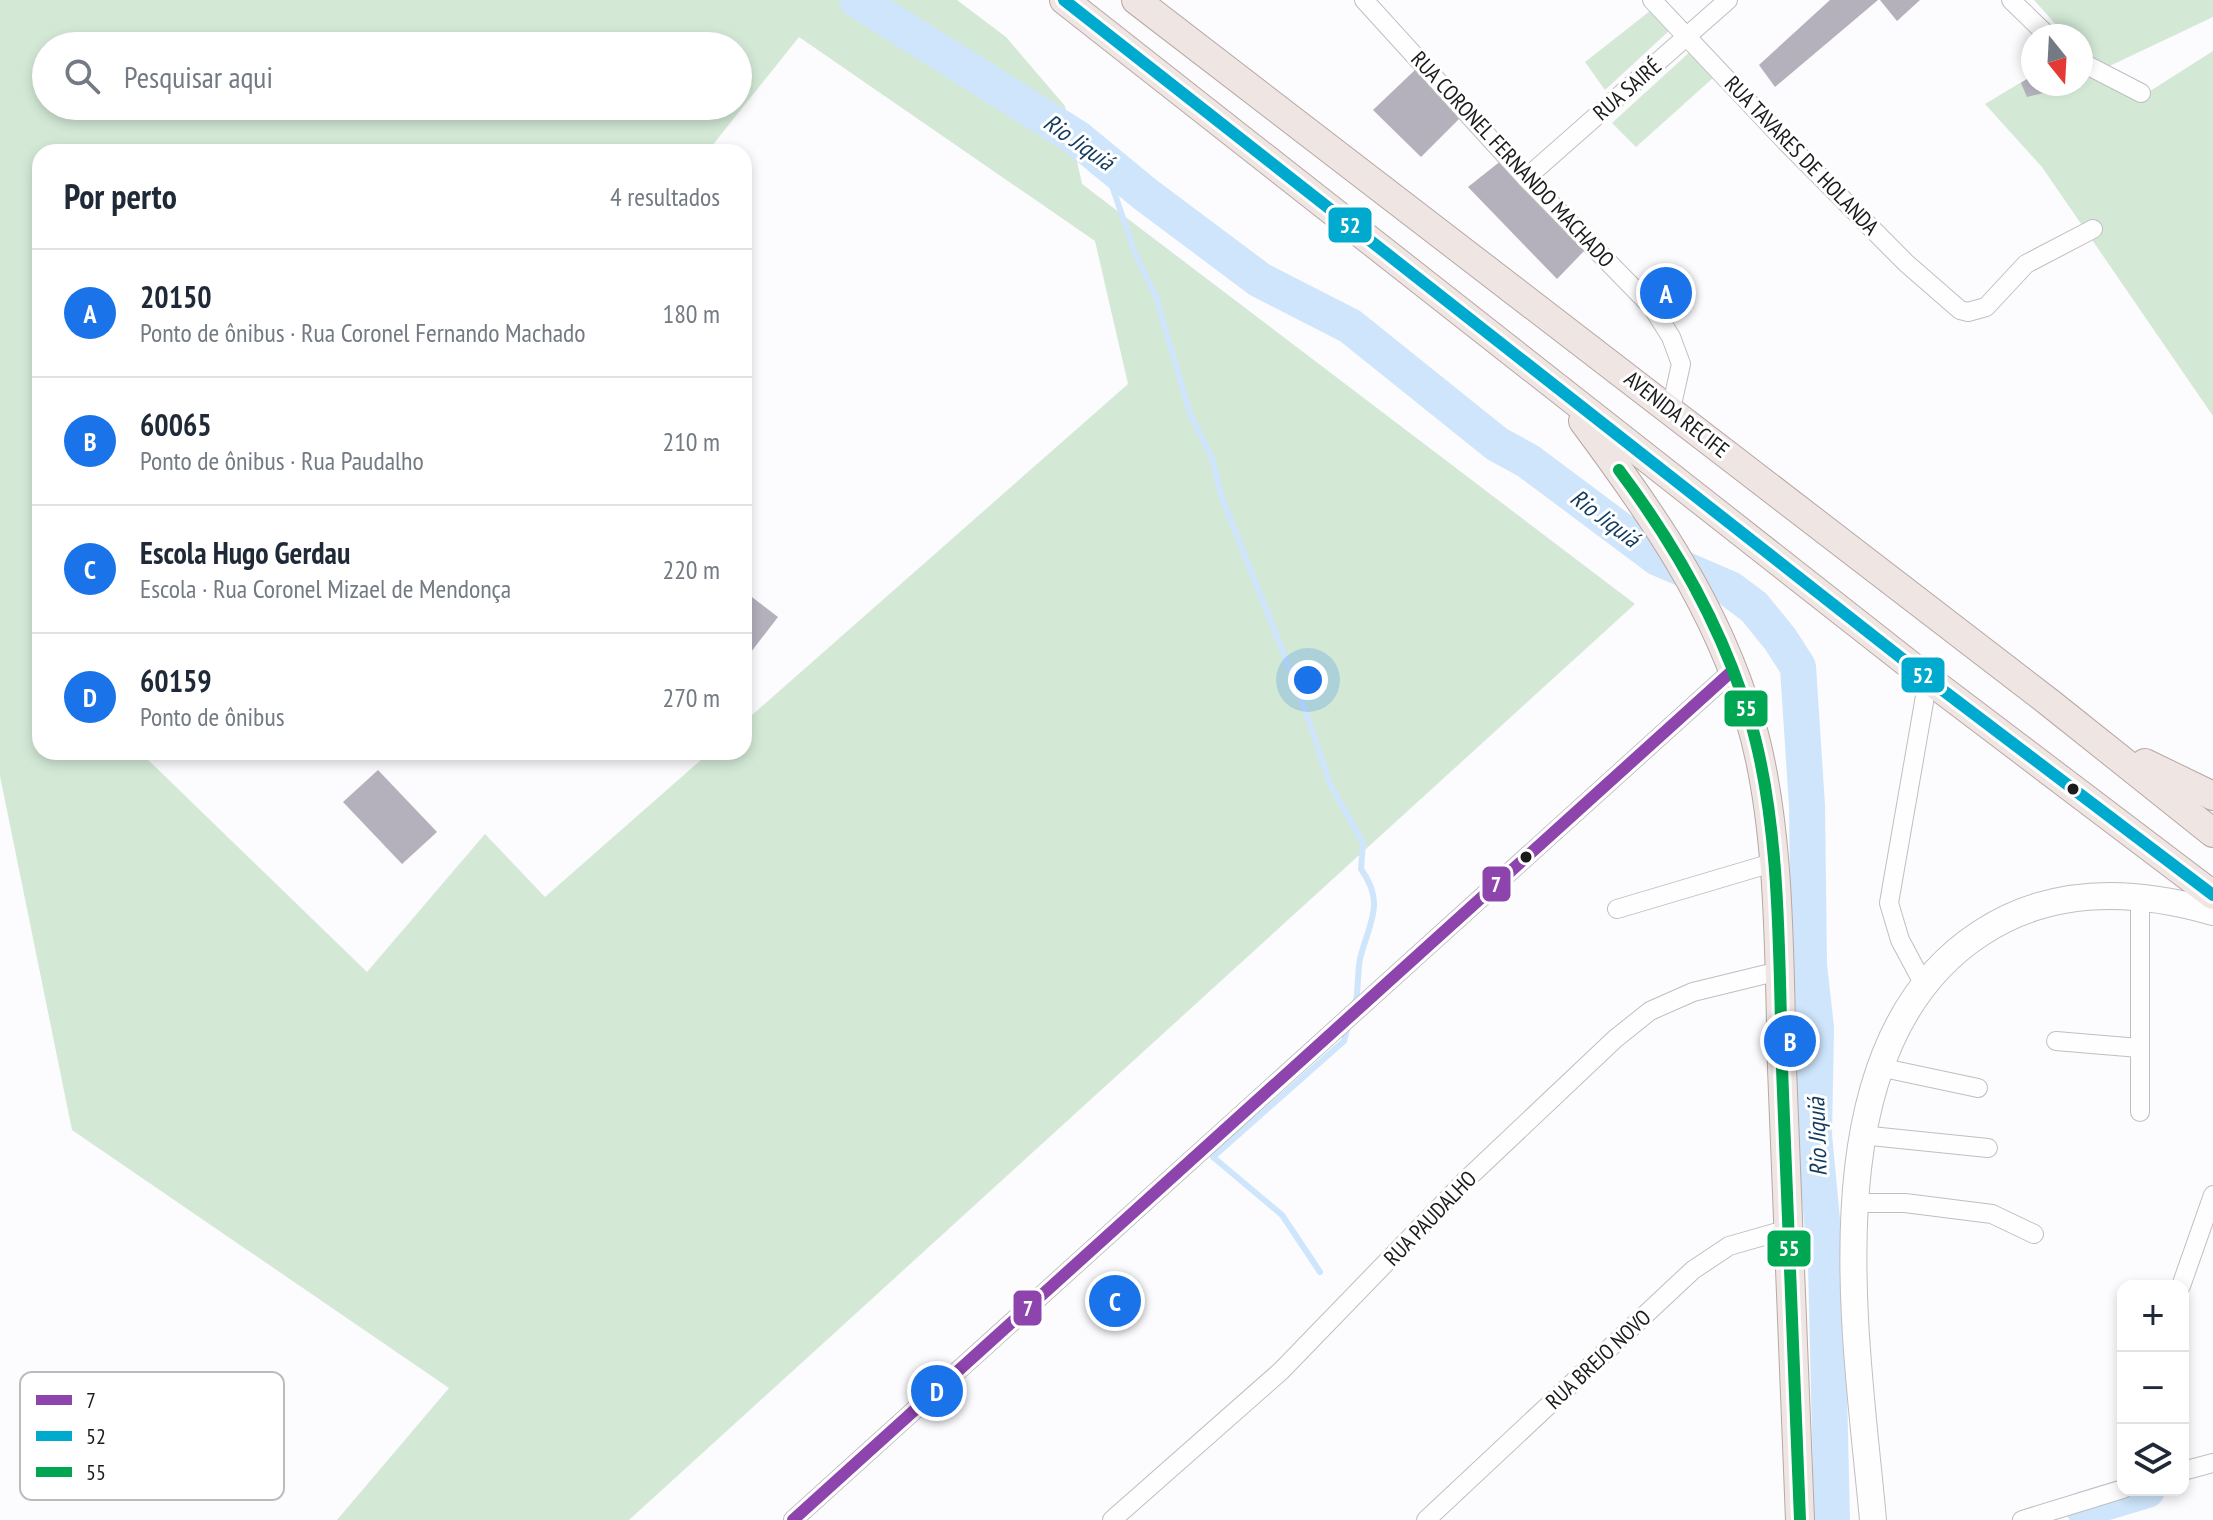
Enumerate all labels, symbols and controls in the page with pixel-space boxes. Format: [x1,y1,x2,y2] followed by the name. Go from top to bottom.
[2021,24,2093,96] north arrow
[32,32,752,120] search box
[1405,45,1621,273] street label: RUA CORONEL FERNANDO MACHADO
[1587,52,1667,126] street label: RUA SAIRÉ
[60,54,104,98] icon: search
[124,57,273,96] text: Pesquisar aqui
[1719,70,1886,241] street label: RUA TAVARES DE HOLANDA
[1038,107,1121,178] water label: Rio Jiquiá
[64,174,177,218] text: Por perto
[610,180,720,213] text: 4 resultados
[1327,206,1373,244] line badge: 52
[1339,211,1361,239] text: 52
[1640,263,1692,323] pin: A
[140,277,212,316] text: 20150
[83,297,97,330] text: A
[662,297,720,330] text: 180 m
[140,316,586,349] text: Ponto de ônibus · Rua Coronel Fernando Machado
[1619,364,1735,464] street label: AVENIDA RECIFE
[140,405,212,444] text: 60065
[84,425,96,458] text: B
[662,425,720,458] text: 210 m
[140,444,424,477] text: Ponto de ônibus · Rua Paudalho
[1564,482,1647,555] water label: Rio Jiquiá
[140,533,350,572] text: Escola Hugo Gerdau
[84,553,96,586] text: C
[662,553,720,586] text: 220 m
[140,572,511,605] text: Escola · Rua Coronel Mizael de Mendonça
[1900,656,1946,694] line badge: 52
[1288,660,1328,700] your location
[140,661,212,700] text: 60159
[1912,661,1934,689] text: 52
[83,681,97,714] text: D
[662,681,720,714] text: 270 m
[1723,689,1769,728] line badge: 55
[1735,694,1757,722] text: 55
[140,700,284,733] text: Ponto de ônibus
[2065,781,2081,797] unlabelled marker
[1518,849,1534,865] unlabelled marker
[1481,865,1512,903] line badge: 7
[1491,870,1501,898] text: 7
[1764,1011,1816,1071] pin: B
[1800,1096,1834,1177] water label: Rio Jiquiá
[1378,1165,1482,1271] street label: RUA PAUDALHO
[1766,1229,1812,1268] line badge: 55
[1778,1234,1800,1262] text: 55
[1089,1271,1141,1331] pin: C
[2117,1280,2189,1496] map controls
[2117,1280,2189,1352] button: +
[1012,1289,1043,1327] line badge: 7
[1023,1294,1033,1322] text: 7
[1539,1303,1657,1415] street label: RUA BREJO NOVO
[2117,1352,2189,1424] button: −
[911,1361,963,1421] pin: D
[20,1372,284,1500] legend
[86,1386,96,1414] text: 7
[86,1422,106,1450] text: 52
[2117,1424,2189,1496] button: layers
[86,1458,106,1486] text: 55

